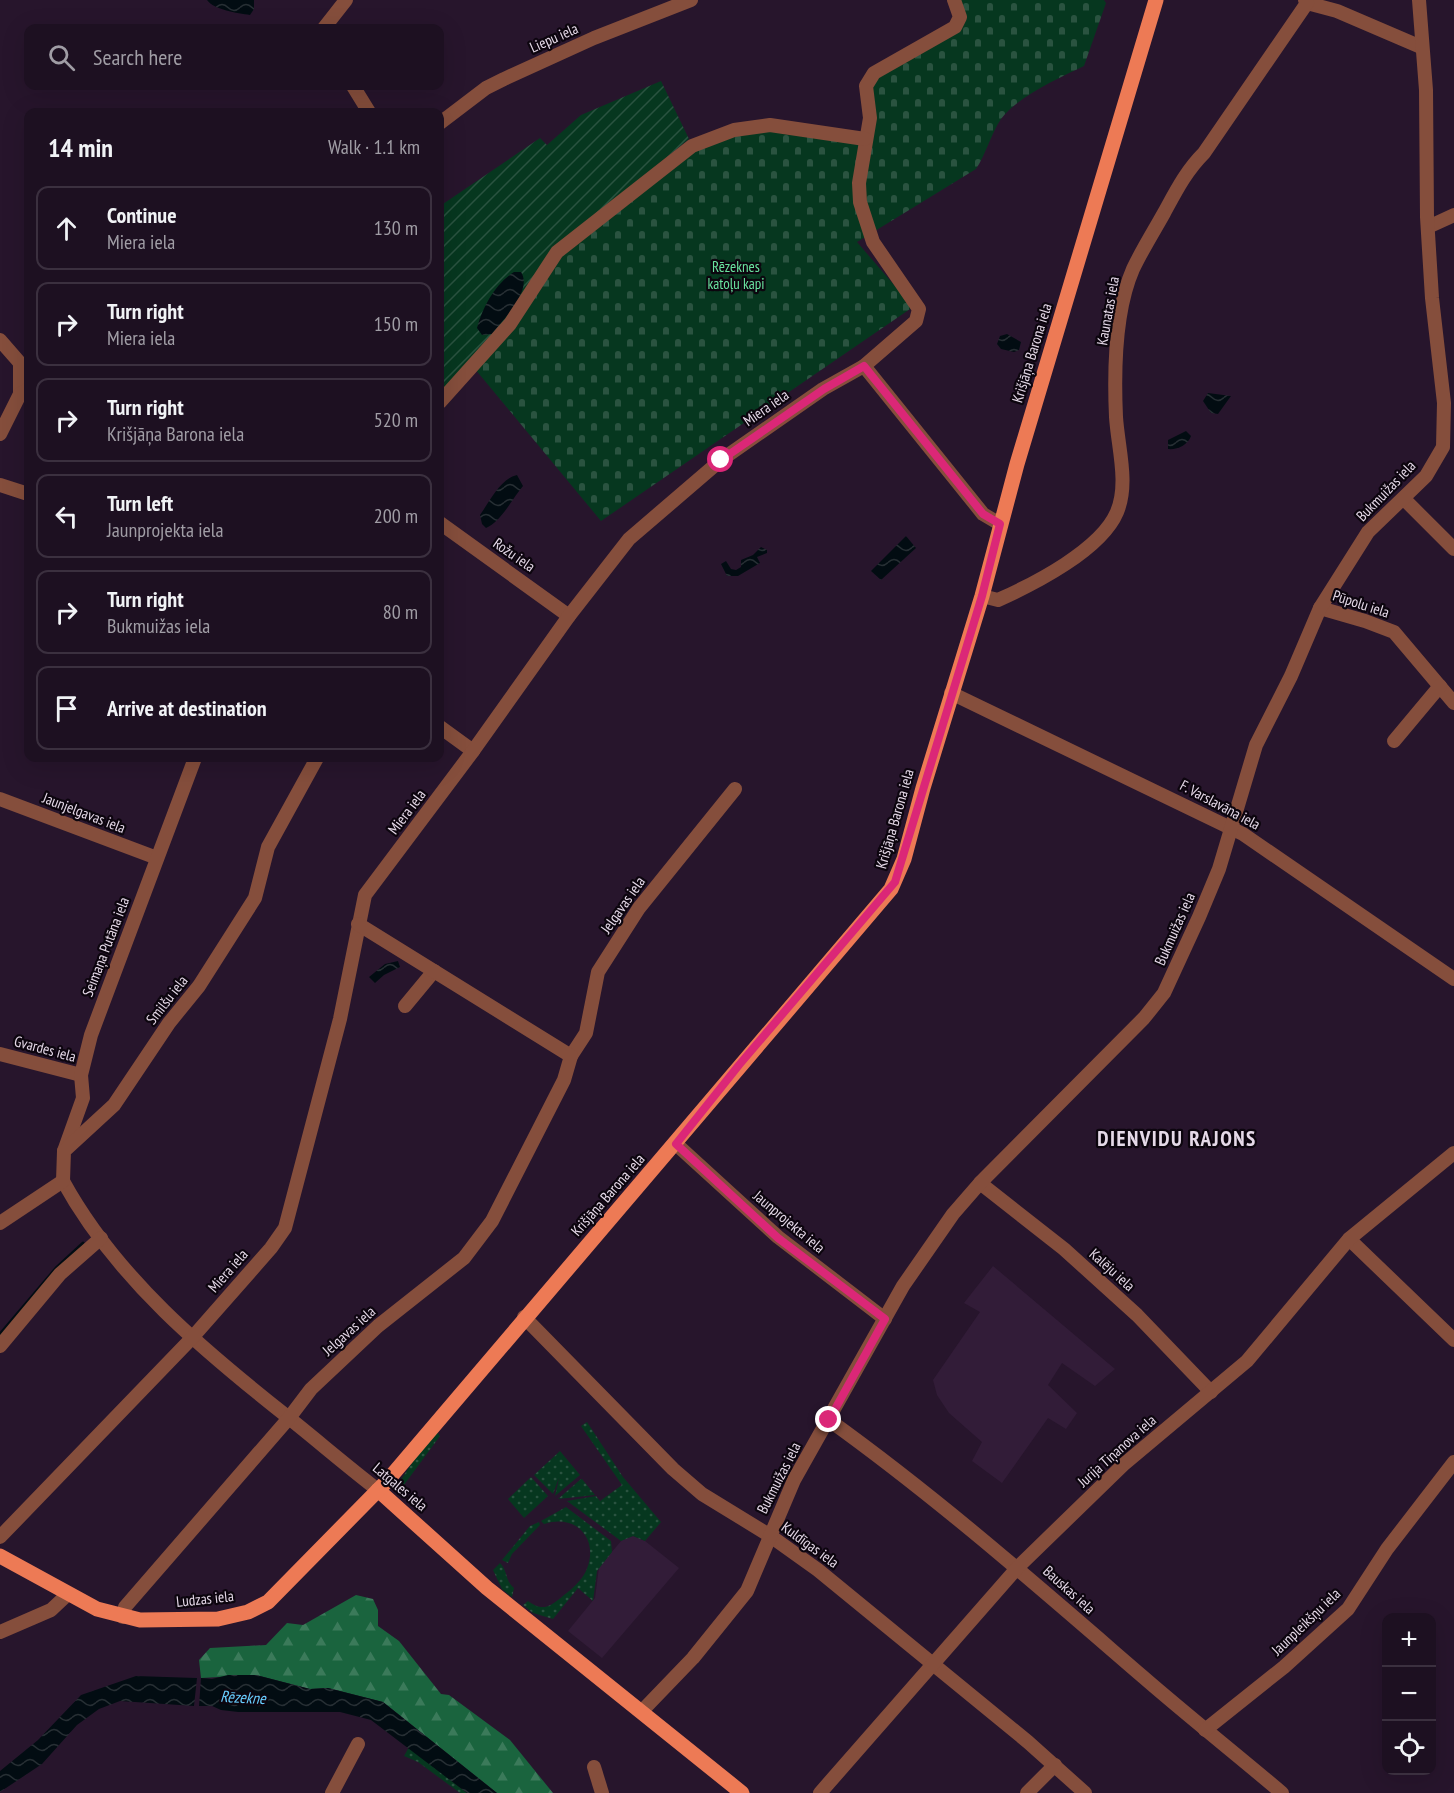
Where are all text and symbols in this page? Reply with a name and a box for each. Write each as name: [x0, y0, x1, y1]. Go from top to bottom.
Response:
street label: Liepu iela: [527, 19, 581, 57]
search box: [24, 24, 444, 90]
icon: search: [45, 41, 78, 74]
text: Search here: [93, 43, 182, 71]
text: 14 min: [48, 131, 113, 164]
text: Walk · 1.1 km: [328, 134, 420, 160]
text: Continue: [107, 201, 177, 229]
icon: ahead: [50, 212, 83, 245]
text: 130 m: [374, 215, 418, 241]
text: Miera iela: [107, 229, 175, 255]
park label: Rēzeknes katoļu kapi: [707, 257, 765, 293]
street label: Kaunatas iela: [1092, 275, 1123, 347]
text: Turn right: [107, 297, 184, 325]
street label: Krišjāņa Barona iela: [1007, 301, 1056, 405]
icon: right: [50, 308, 83, 341]
text: 150 m: [374, 311, 418, 337]
text: Miera iela: [107, 325, 175, 351]
street label: Miera iela: [739, 385, 792, 430]
text: Turn right: [107, 393, 184, 421]
icon: right: [50, 404, 83, 437]
text: 520 m: [374, 407, 418, 433]
text: Krišjāņa Barona iela: [107, 421, 244, 447]
route start: [707, 446, 733, 472]
street label: Bukmuižas iela: [1352, 456, 1419, 525]
text: Turn left: [107, 489, 173, 517]
icon: left: [50, 500, 83, 533]
text: 200 m: [374, 503, 418, 529]
text: Jaunprojekta iela: [107, 517, 223, 543]
street label: Rožu iela: [490, 533, 539, 576]
text: Turn right: [107, 585, 184, 613]
street label: Pūpolu iela: [1330, 585, 1392, 622]
icon: right: [50, 596, 83, 629]
text: 80 m: [383, 599, 418, 625]
text: Bukmuižas iela: [107, 613, 210, 639]
icon: arrive: [50, 692, 83, 725]
text: Arrive at destination: [107, 694, 267, 722]
street label: Krišjāņa Barona iela: [871, 767, 918, 871]
street label: F. Varslavāna iela: [1177, 775, 1264, 834]
street label: Miera iela: [384, 786, 430, 838]
street label: Jaunjelgavas iela: [39, 788, 128, 837]
street label: Jelgavas iela: [596, 873, 649, 938]
street label: Bukmuižas iela: [1150, 890, 1199, 968]
street label: Seimaņa Putāna iela: [78, 894, 133, 999]
street label: Smilšu iela: [142, 972, 192, 1028]
street label: Gvardes iela: [12, 1031, 78, 1066]
district label: DIENVIDU RAJONS: [1097, 1125, 1257, 1152]
street label: Krišjāņa Barona iela: [567, 1150, 649, 1240]
street label: Jaunprojekta iela: [749, 1186, 829, 1257]
street label: Kalēju iela: [1086, 1244, 1139, 1295]
street label: Miera iela: [204, 1245, 252, 1296]
street label: Jelgavas iela: [317, 1302, 379, 1360]
route end: [815, 1406, 841, 1432]
street label: Jurija Tiņanova iela: [1073, 1410, 1160, 1491]
street label: Bukmuižas iela: [752, 1439, 805, 1517]
street label: Latgales iela: [369, 1458, 431, 1515]
street label: Kuldīgas iela: [778, 1517, 843, 1572]
street label: Bauskas iela: [1039, 1561, 1099, 1618]
street label: Jaunpleikšņu iela: [1267, 1584, 1344, 1660]
street label: Ludzas iela: [175, 1586, 235, 1611]
map controls: [1382, 1613, 1436, 1775]
button: +: [1382, 1613, 1436, 1667]
button: −: [1382, 1667, 1436, 1721]
water label: Rēzekne: [220, 1686, 268, 1708]
button: locate: [1382, 1721, 1436, 1775]

